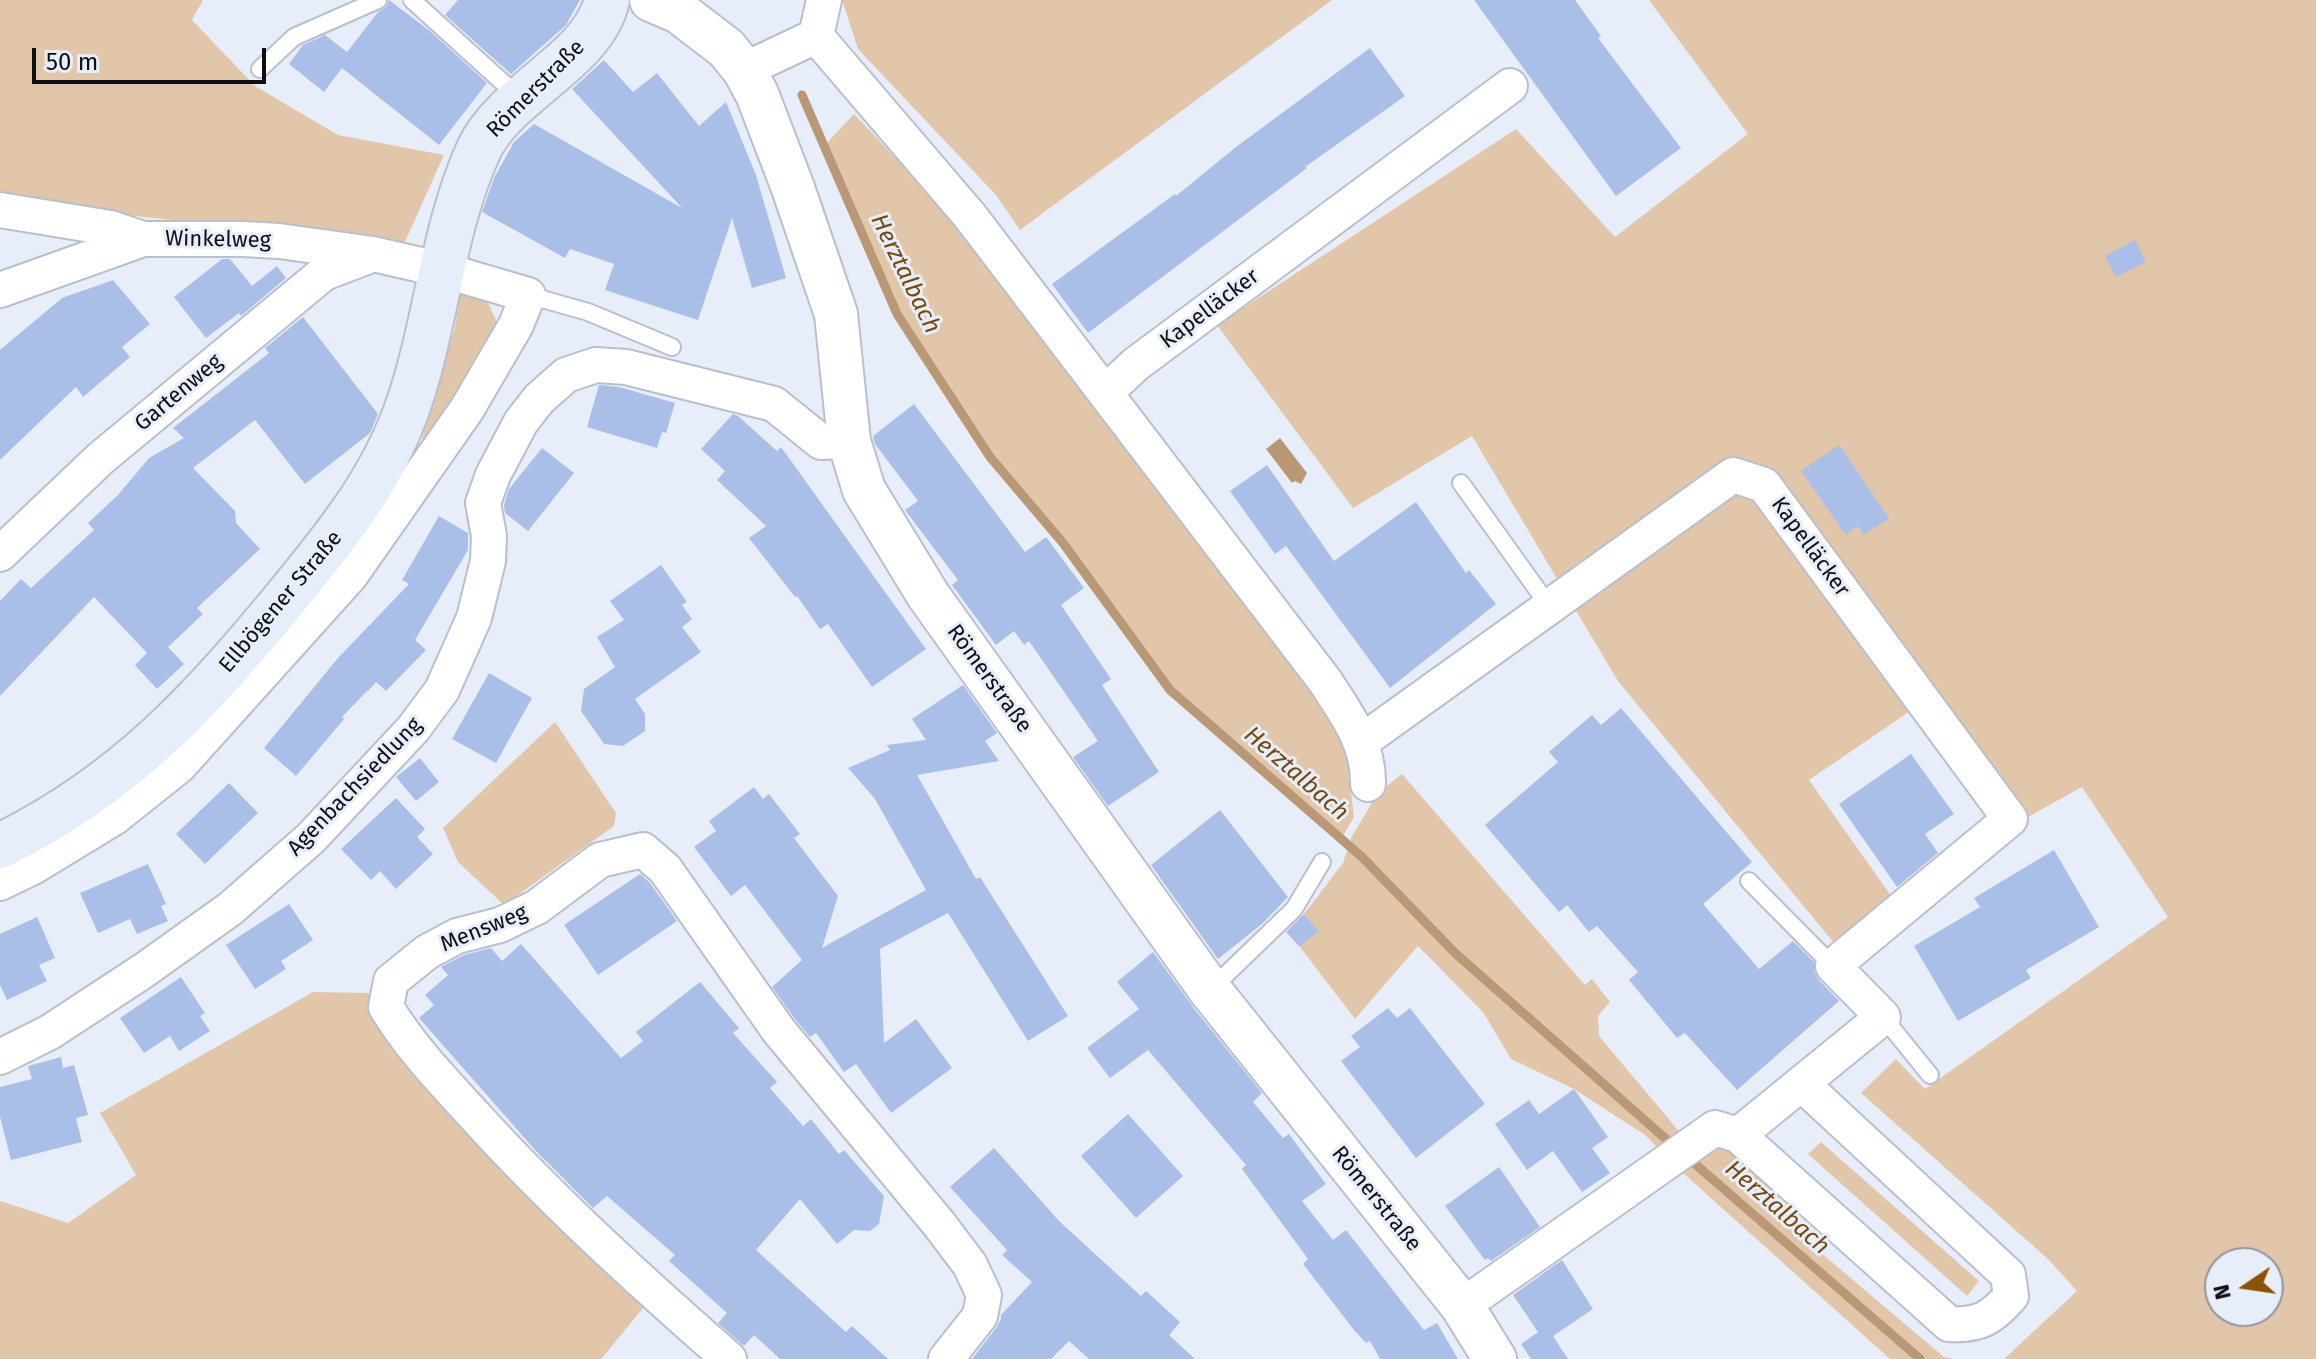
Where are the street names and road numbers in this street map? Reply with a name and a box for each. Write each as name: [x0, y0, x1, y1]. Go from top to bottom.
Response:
street label: Römerstraße: [481, 34, 591, 144]
street label: Winkelweg: [165, 226, 271, 254]
street label: Kapelläcker: [1155, 263, 1265, 355]
street label: Gartenweg: [130, 349, 228, 437]
street label: Kapelläcker: [1765, 492, 1855, 602]
street label: Ellbögener Straße: [214, 526, 348, 678]
street label: Römerstraße: [941, 620, 1037, 738]
street label: Agenbachsiedlung: [282, 712, 428, 862]
street label: Mensweg: [437, 900, 531, 958]
street label: Römerstraße: [1326, 1141, 1426, 1257]

